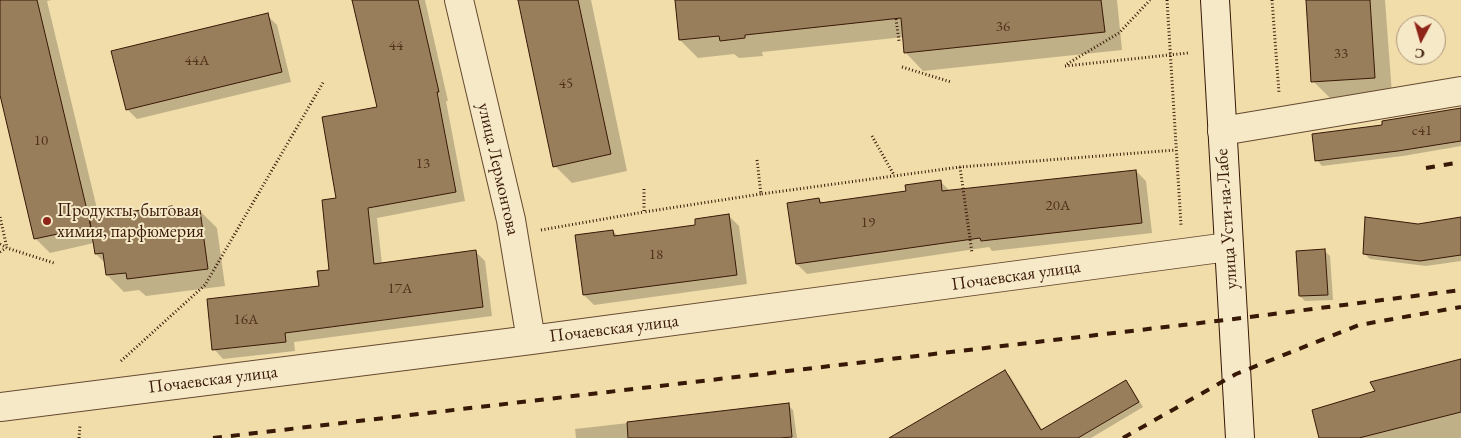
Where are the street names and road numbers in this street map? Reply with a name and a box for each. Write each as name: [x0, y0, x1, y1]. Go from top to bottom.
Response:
street label: улица Лермонтова: [472, 101, 524, 237]
street label: улица Усти-на-Лабе: [1211, 148, 1243, 290]
street label: Почаевская улица: [950, 256, 1082, 296]
street label: Почаевская улица: [548, 310, 680, 348]
street label: Почаевская улица: [147, 361, 279, 399]

